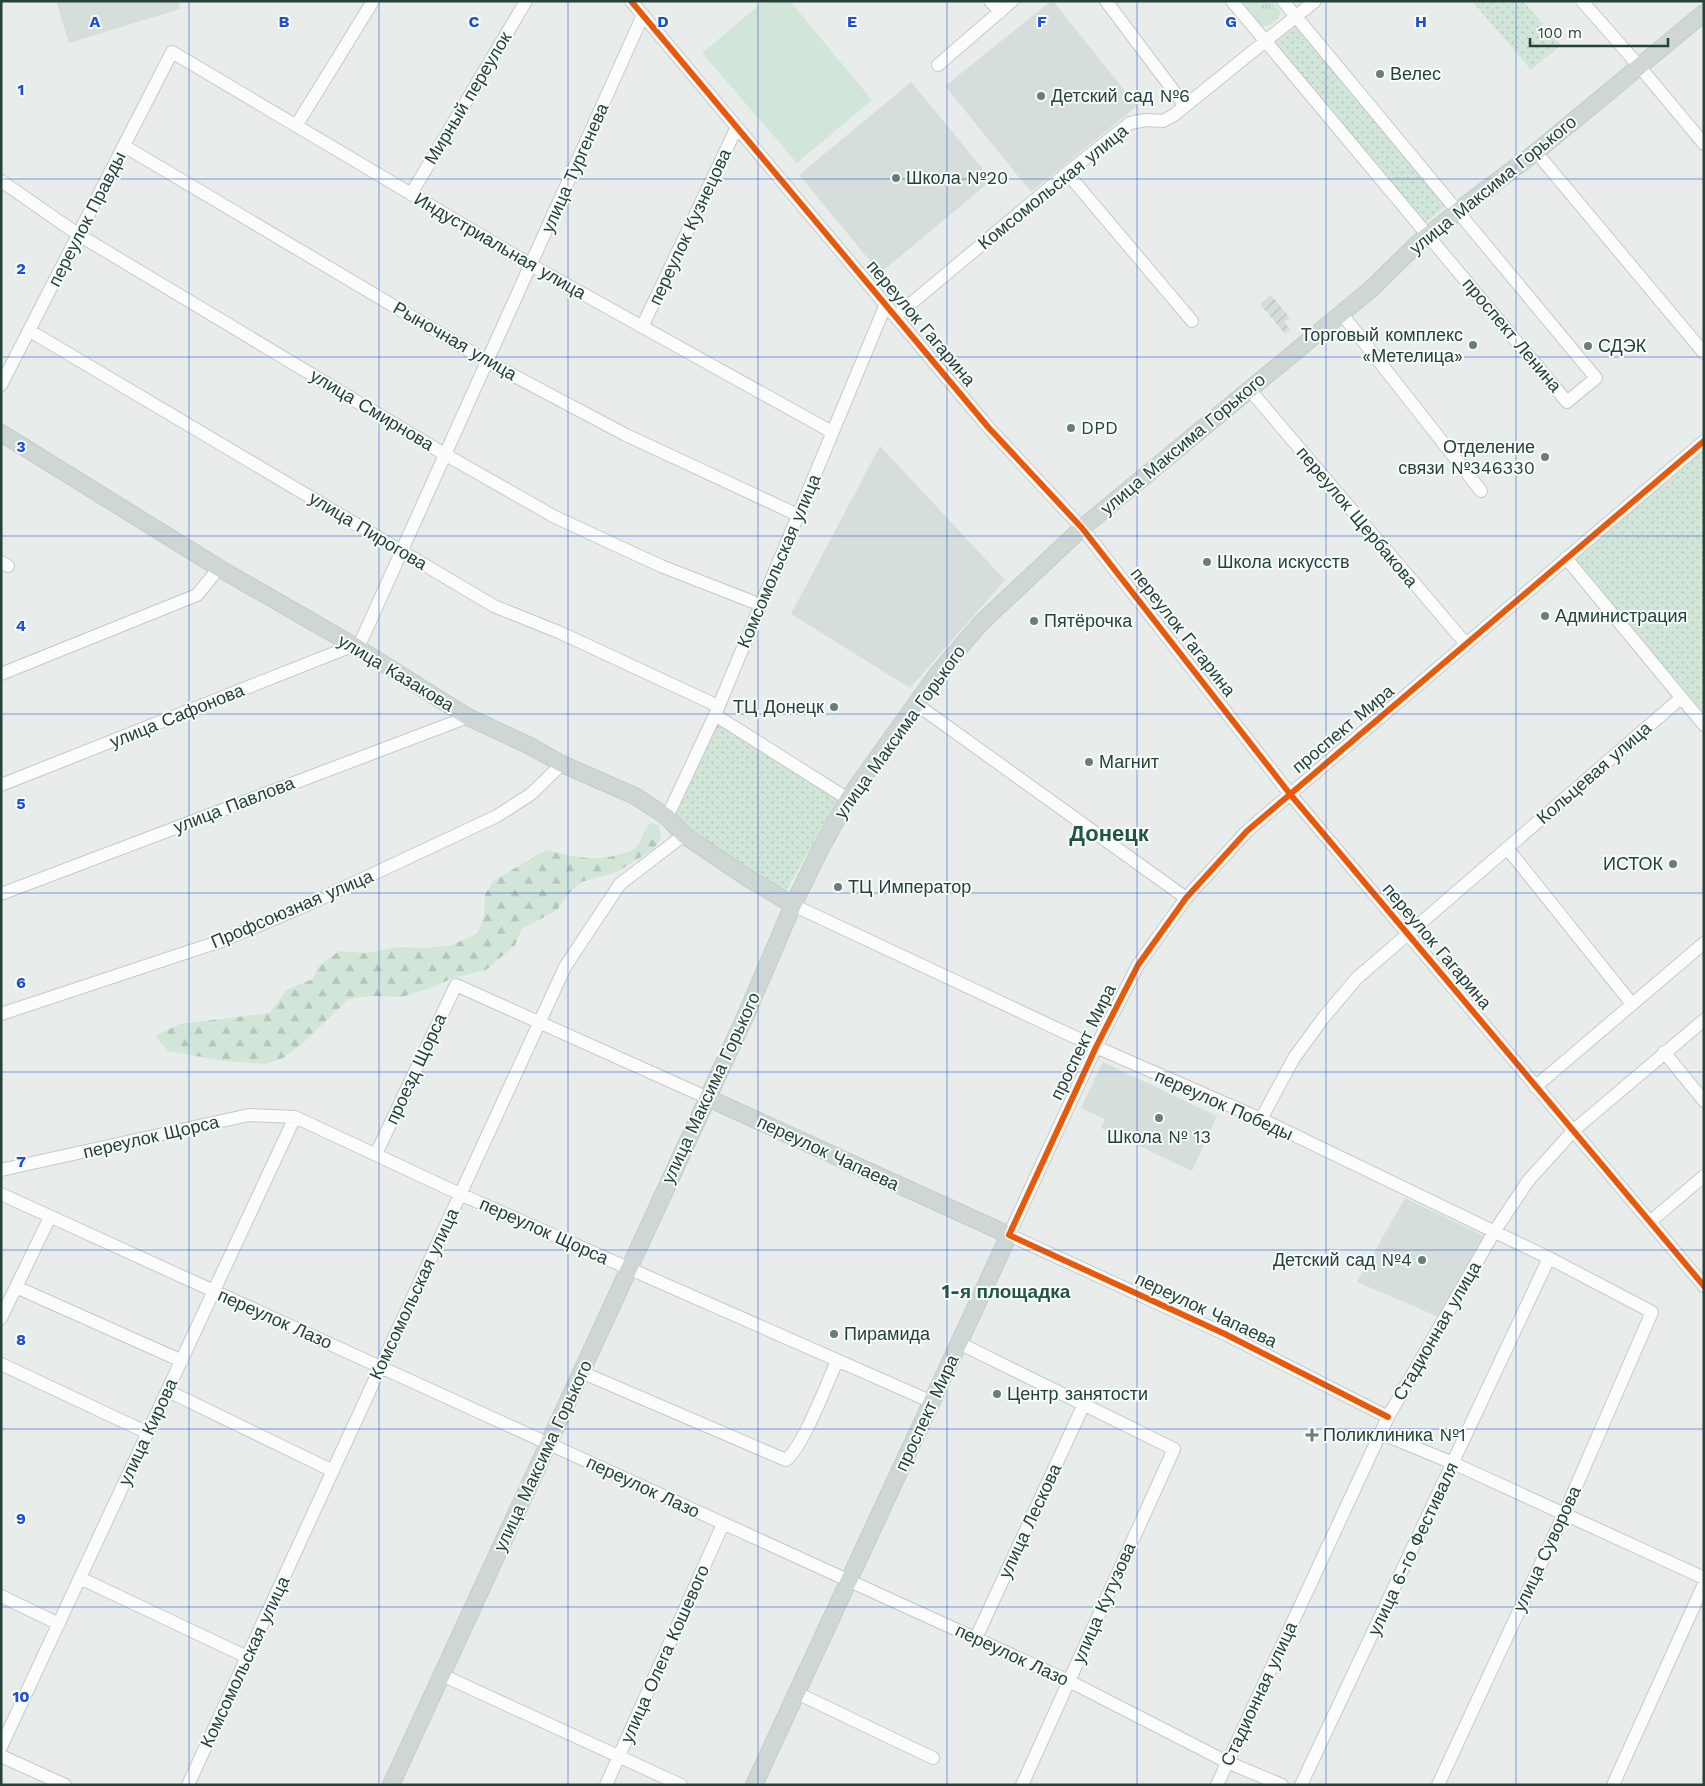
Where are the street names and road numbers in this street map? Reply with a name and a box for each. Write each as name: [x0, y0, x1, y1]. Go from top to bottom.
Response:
street label: Мирный переулок: [420, 28, 515, 168]
street label: улица Тургенева: [536, 99, 613, 236]
street label: улица Максима Горького: [1405, 111, 1580, 258]
street label: Комсомольская улица: [974, 119, 1133, 253]
street label: переулок Кузнецова: [644, 144, 735, 308]
street label: переулок Правды: [43, 148, 130, 290]
street label: Индустриальная улица: [411, 188, 591, 304]
street label: переулок Гагарина: [863, 255, 981, 391]
street label: проспект Ленина: [1458, 273, 1567, 397]
street label: Рыночная улица: [390, 297, 522, 385]
street label: улица Смирнова: [307, 364, 439, 455]
street label: улица Максима Горького: [1096, 368, 1269, 519]
street label: переулок Щербакова: [1292, 442, 1423, 592]
street label: Комсомольская улица: [732, 470, 825, 651]
street label: улица Пирогова: [305, 487, 432, 575]
street label: переулок Гагарина: [1127, 563, 1241, 701]
street label: улица Казакова: [334, 630, 459, 716]
street label: улица Максима Горького: [830, 641, 969, 822]
street label: улица Сафонова: [107, 679, 248, 752]
street label: проспект Мира: [1288, 679, 1398, 777]
street label: Кольцевая улица: [1532, 717, 1656, 828]
street label: улица Павлова: [170, 771, 298, 837]
street label: Профсоюзная улица: [208, 864, 377, 952]
street label: переулок Гагарина: [1379, 878, 1497, 1014]
street label: проспект Мира: [1045, 980, 1120, 1103]
street label: улица Максима Горького: [657, 989, 764, 1187]
street label: проезд Щорса: [381, 1009, 451, 1128]
street label: переулок Победы: [1152, 1065, 1297, 1144]
street label: переулок Щорса: [81, 1110, 222, 1162]
street label: переулок Чапаева: [754, 1110, 903, 1195]
street label: переулок Щорса: [477, 1193, 613, 1269]
street label: Комсомольская улица: [365, 1204, 463, 1383]
street label: Стадионная улица: [1388, 1257, 1485, 1404]
street label: переулок Чапаева: [1132, 1267, 1281, 1352]
street label: переулок Лазо: [215, 1284, 335, 1353]
street label: проспект Мира: [890, 1350, 963, 1474]
street label: улица Максима Горького: [489, 1357, 596, 1555]
street label: улица Кирова: [114, 1374, 182, 1489]
street label: переулок Лазо: [583, 1451, 703, 1522]
street label: улица Лескова: [994, 1459, 1066, 1581]
street label: улица 6-го Фестиваля: [1363, 1459, 1462, 1639]
street label: улица Суворова: [1508, 1482, 1585, 1615]
street label: улица Кутузова: [1068, 1538, 1140, 1666]
street label: улица Олега Кошевого: [616, 1561, 713, 1746]
street label: Комсомольская улица: [196, 1572, 294, 1751]
street label: Стадионная улица: [1216, 1617, 1302, 1769]
street label: переулок Лазо: [952, 1619, 1072, 1690]

